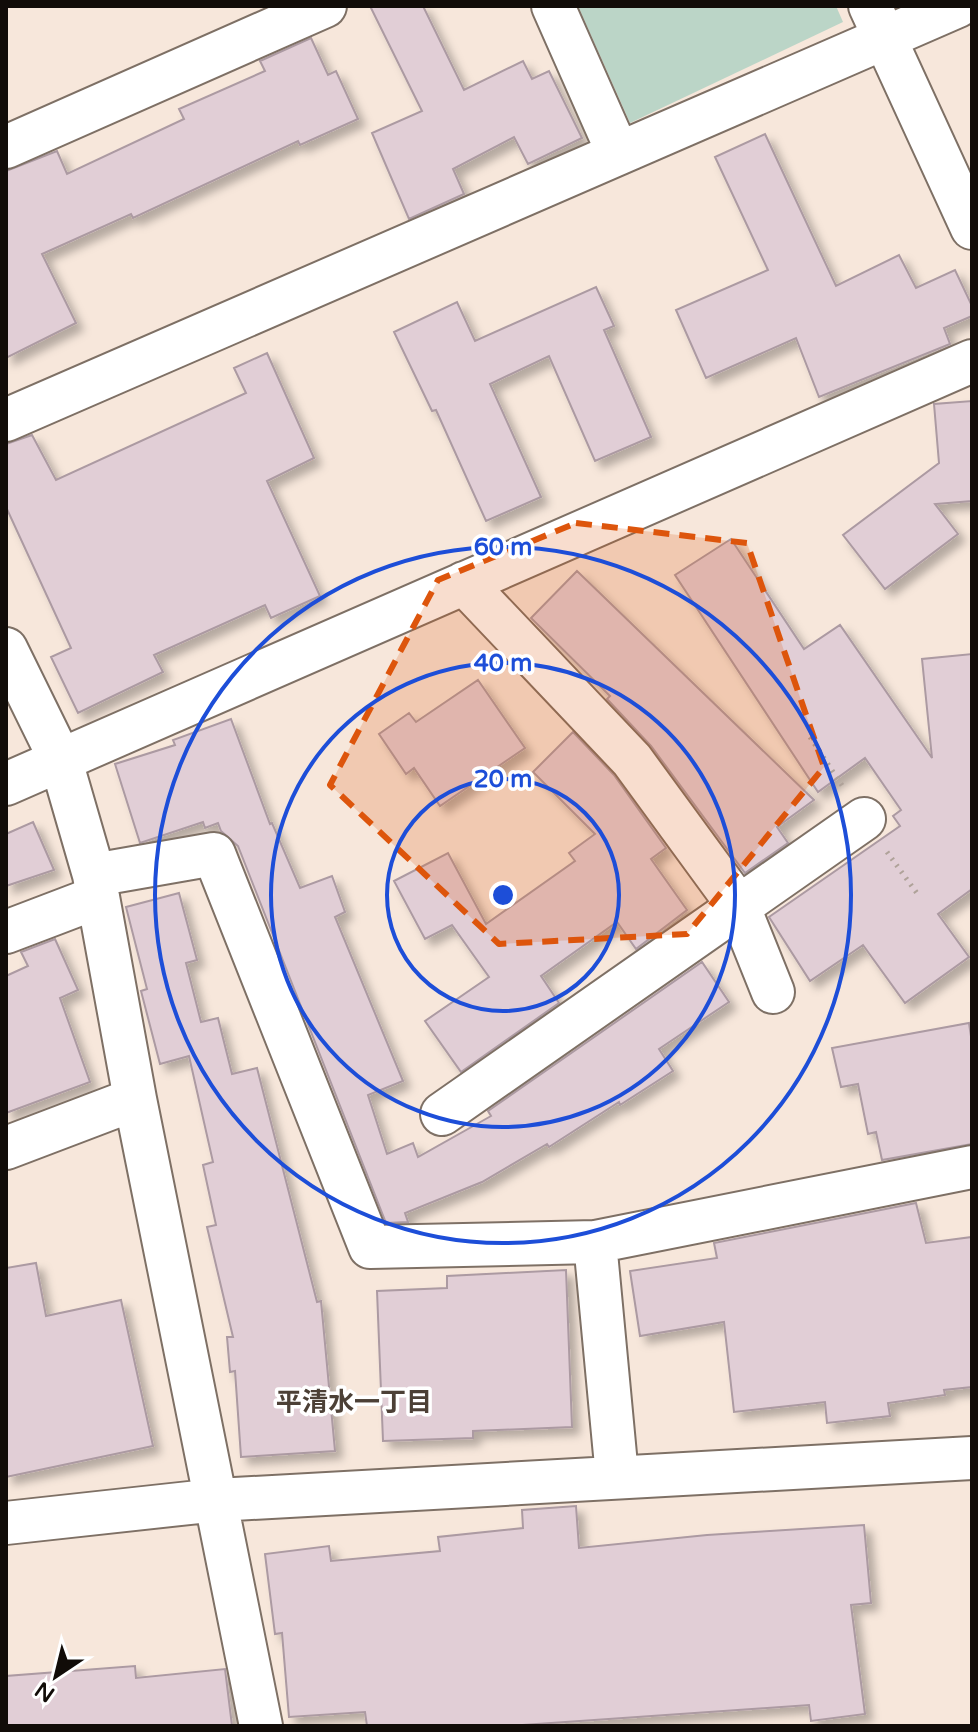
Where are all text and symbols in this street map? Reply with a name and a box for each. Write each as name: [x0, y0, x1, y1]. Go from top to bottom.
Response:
text: 60 m: [474, 533, 532, 562]
text: 40 m: [474, 649, 532, 678]
text: 20 m: [474, 765, 532, 794]
centre of rings: [489, 881, 517, 909]
district label: 平清水一丁目: [276, 1387, 432, 1418]
north arrow: [16, 1636, 96, 1716]
text: N: [30, 1676, 60, 1707]

